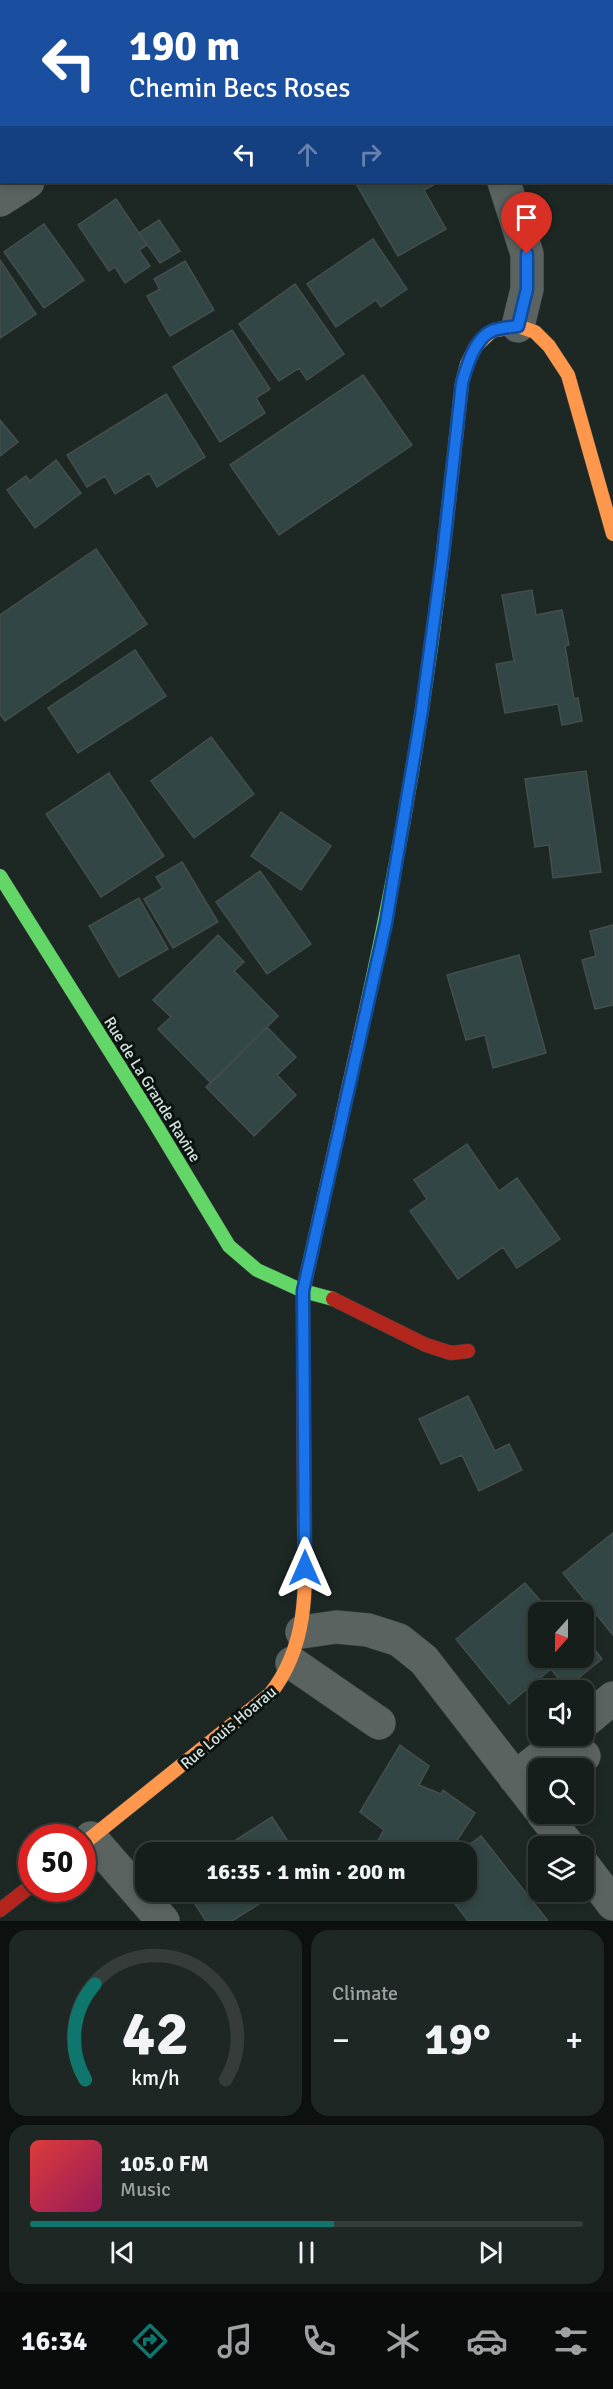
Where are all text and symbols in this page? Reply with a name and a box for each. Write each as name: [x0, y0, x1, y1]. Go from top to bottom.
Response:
text: 190 m: [129, 21, 240, 72]
icon: left: [30, 24, 108, 102]
text: Chemin Becs Roses: [129, 72, 350, 105]
icon: left: [228, 138, 261, 171]
icon: ahead: [291, 138, 324, 171]
icon: right: [354, 138, 387, 171]
pin: [501, 192, 552, 254]
icon: arrive: [510, 201, 543, 234]
street label: Rue de La Grande Ravine: [99, 1013, 205, 1166]
position arrow: [273, 1536, 337, 1600]
north arrow: [528, 1602, 594, 1668]
map controls: [528, 1602, 594, 1902]
button: sound: [528, 1680, 594, 1746]
street label: Rue Louis Hoarau: [177, 1682, 281, 1774]
button: search: [528, 1758, 594, 1824]
speed limit sign: 50: [18, 1824, 96, 1902]
button: layers: [528, 1836, 594, 1902]
text: 16:35 · 1 min · 200 m: [206, 1858, 406, 1885]
text: Climate: [332, 1981, 398, 2006]
text: 42: [122, 1995, 189, 2072]
text: 19°: [424, 2012, 491, 2067]
text: −: [332, 2020, 350, 2061]
text: +: [565, 2020, 583, 2061]
text: km/h: [131, 2065, 180, 2091]
text: 105.0 FM: [120, 2150, 209, 2177]
text: Music: [120, 2177, 171, 2202]
icon: previous: [106, 2236, 139, 2269]
icon: pause: [290, 2236, 323, 2269]
icon: next: [474, 2236, 507, 2269]
icon: directions: [129, 2320, 171, 2362]
icon: music: [214, 2320, 256, 2362]
icon: phone: [298, 2320, 340, 2362]
icon: climate: [382, 2320, 424, 2362]
icon: car: [466, 2320, 508, 2362]
icon: filters: [550, 2320, 592, 2362]
text: 16:34: [21, 2325, 87, 2358]

